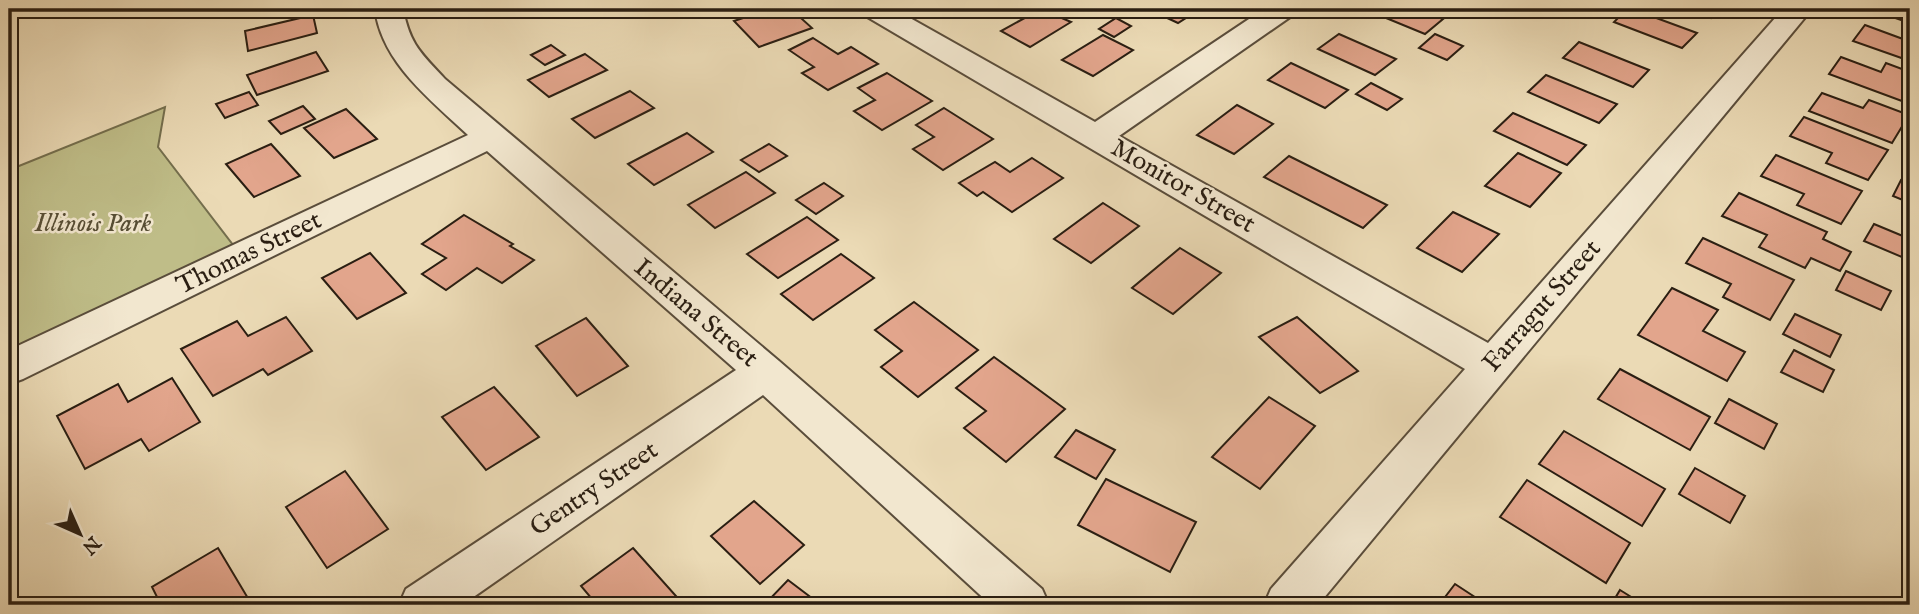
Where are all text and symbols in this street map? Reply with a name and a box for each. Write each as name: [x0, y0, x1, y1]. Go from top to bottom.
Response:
street label: Monitor Street: [1105, 131, 1261, 241]
street label: Thomas Street: [171, 204, 327, 302]
park label: Illinois Park: [34, 207, 152, 240]
street label: Farragut Street: [1476, 233, 1608, 379]
street label: Indiana Street: [627, 251, 765, 375]
street label: Gentry Street: [523, 434, 665, 544]
north arrow: [46, 498, 116, 568]
text: N: [76, 530, 106, 559]

